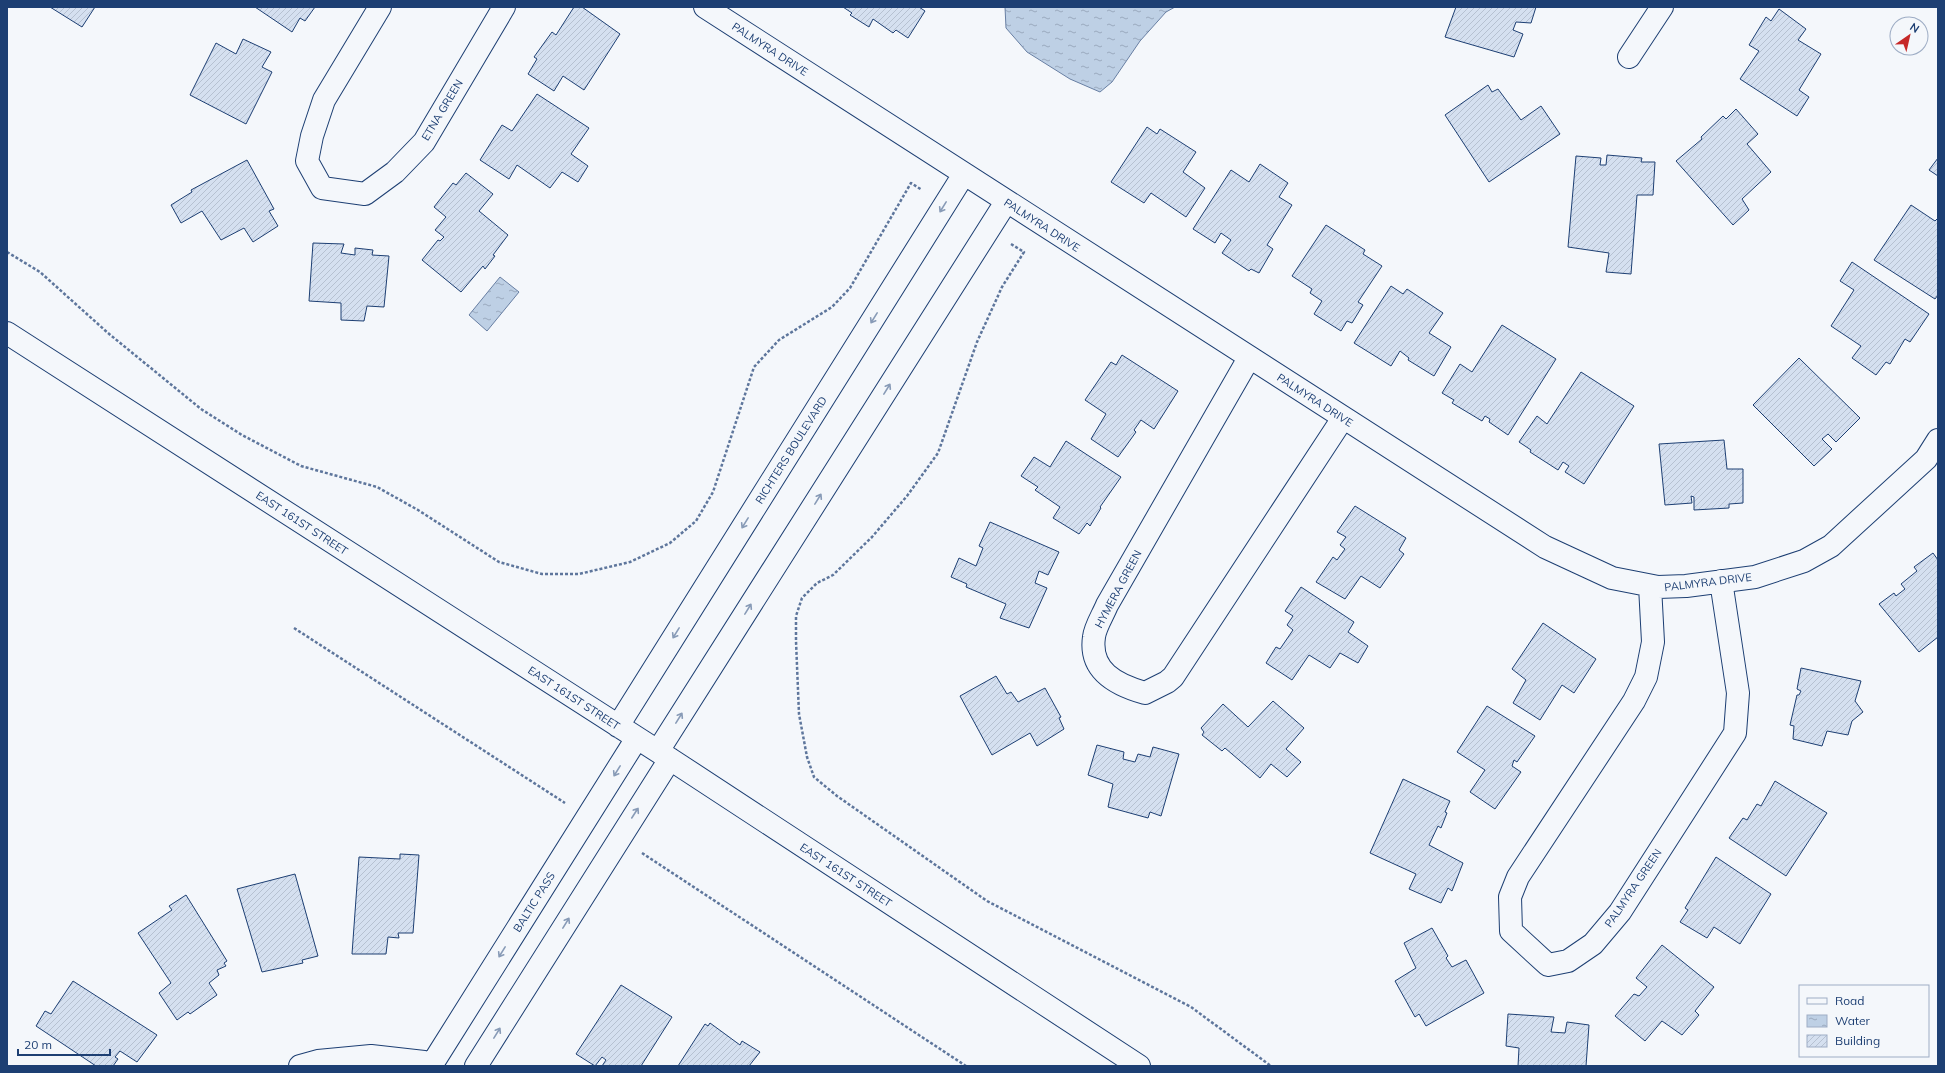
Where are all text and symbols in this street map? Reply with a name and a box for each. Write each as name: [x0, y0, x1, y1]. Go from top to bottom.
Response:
north arrow: [1889, 16, 1929, 56]
street label: PALMYRA DRIVE: [729, 19, 811, 79]
text: N: [1907, 20, 1922, 36]
street label: ETNA GREEN: [418, 77, 466, 143]
street label: PALMYRA DRIVE: [1001, 195, 1083, 255]
one-way arrow: [939, 202, 947, 213]
one-way arrow: [869, 312, 877, 324]
street label: PALMYRA DRIVE: [1274, 370, 1356, 430]
one-way arrow: [883, 384, 891, 395]
street label: RICHTERS BOULEVARD: [752, 394, 830, 506]
street label: EAST 161ST STREET: [253, 488, 351, 558]
one-way arrow: [814, 493, 822, 505]
one-way arrow: [741, 517, 749, 528]
street label: HYMERA GREEN: [1092, 548, 1144, 630]
street label: PALMYRA DRIVE: [1663, 570, 1753, 594]
one-way arrow: [744, 604, 752, 615]
one-way arrow: [672, 627, 680, 638]
street label: EAST 161ST STREET: [525, 663, 623, 733]
one-way arrow: [674, 713, 683, 724]
one-way arrow: [612, 765, 620, 777]
one-way arrow: [632, 807, 640, 819]
street label: EAST 161ST STREET: [797, 840, 895, 910]
street label: PALMYRA GREEN: [1601, 846, 1665, 930]
street label: BALTIC PASS: [510, 869, 558, 935]
one-way arrow: [562, 918, 570, 929]
one-way arrow: [498, 946, 506, 958]
legend: [1799, 985, 1929, 1057]
text: Road: [1835, 993, 1864, 1008]
text: Water: [1835, 1013, 1871, 1028]
one-way arrow: [493, 1027, 501, 1039]
scale bar: [18, 1031, 110, 1057]
text: Building: [1835, 1033, 1880, 1048]
text: 20 m: [24, 1037, 52, 1052]

